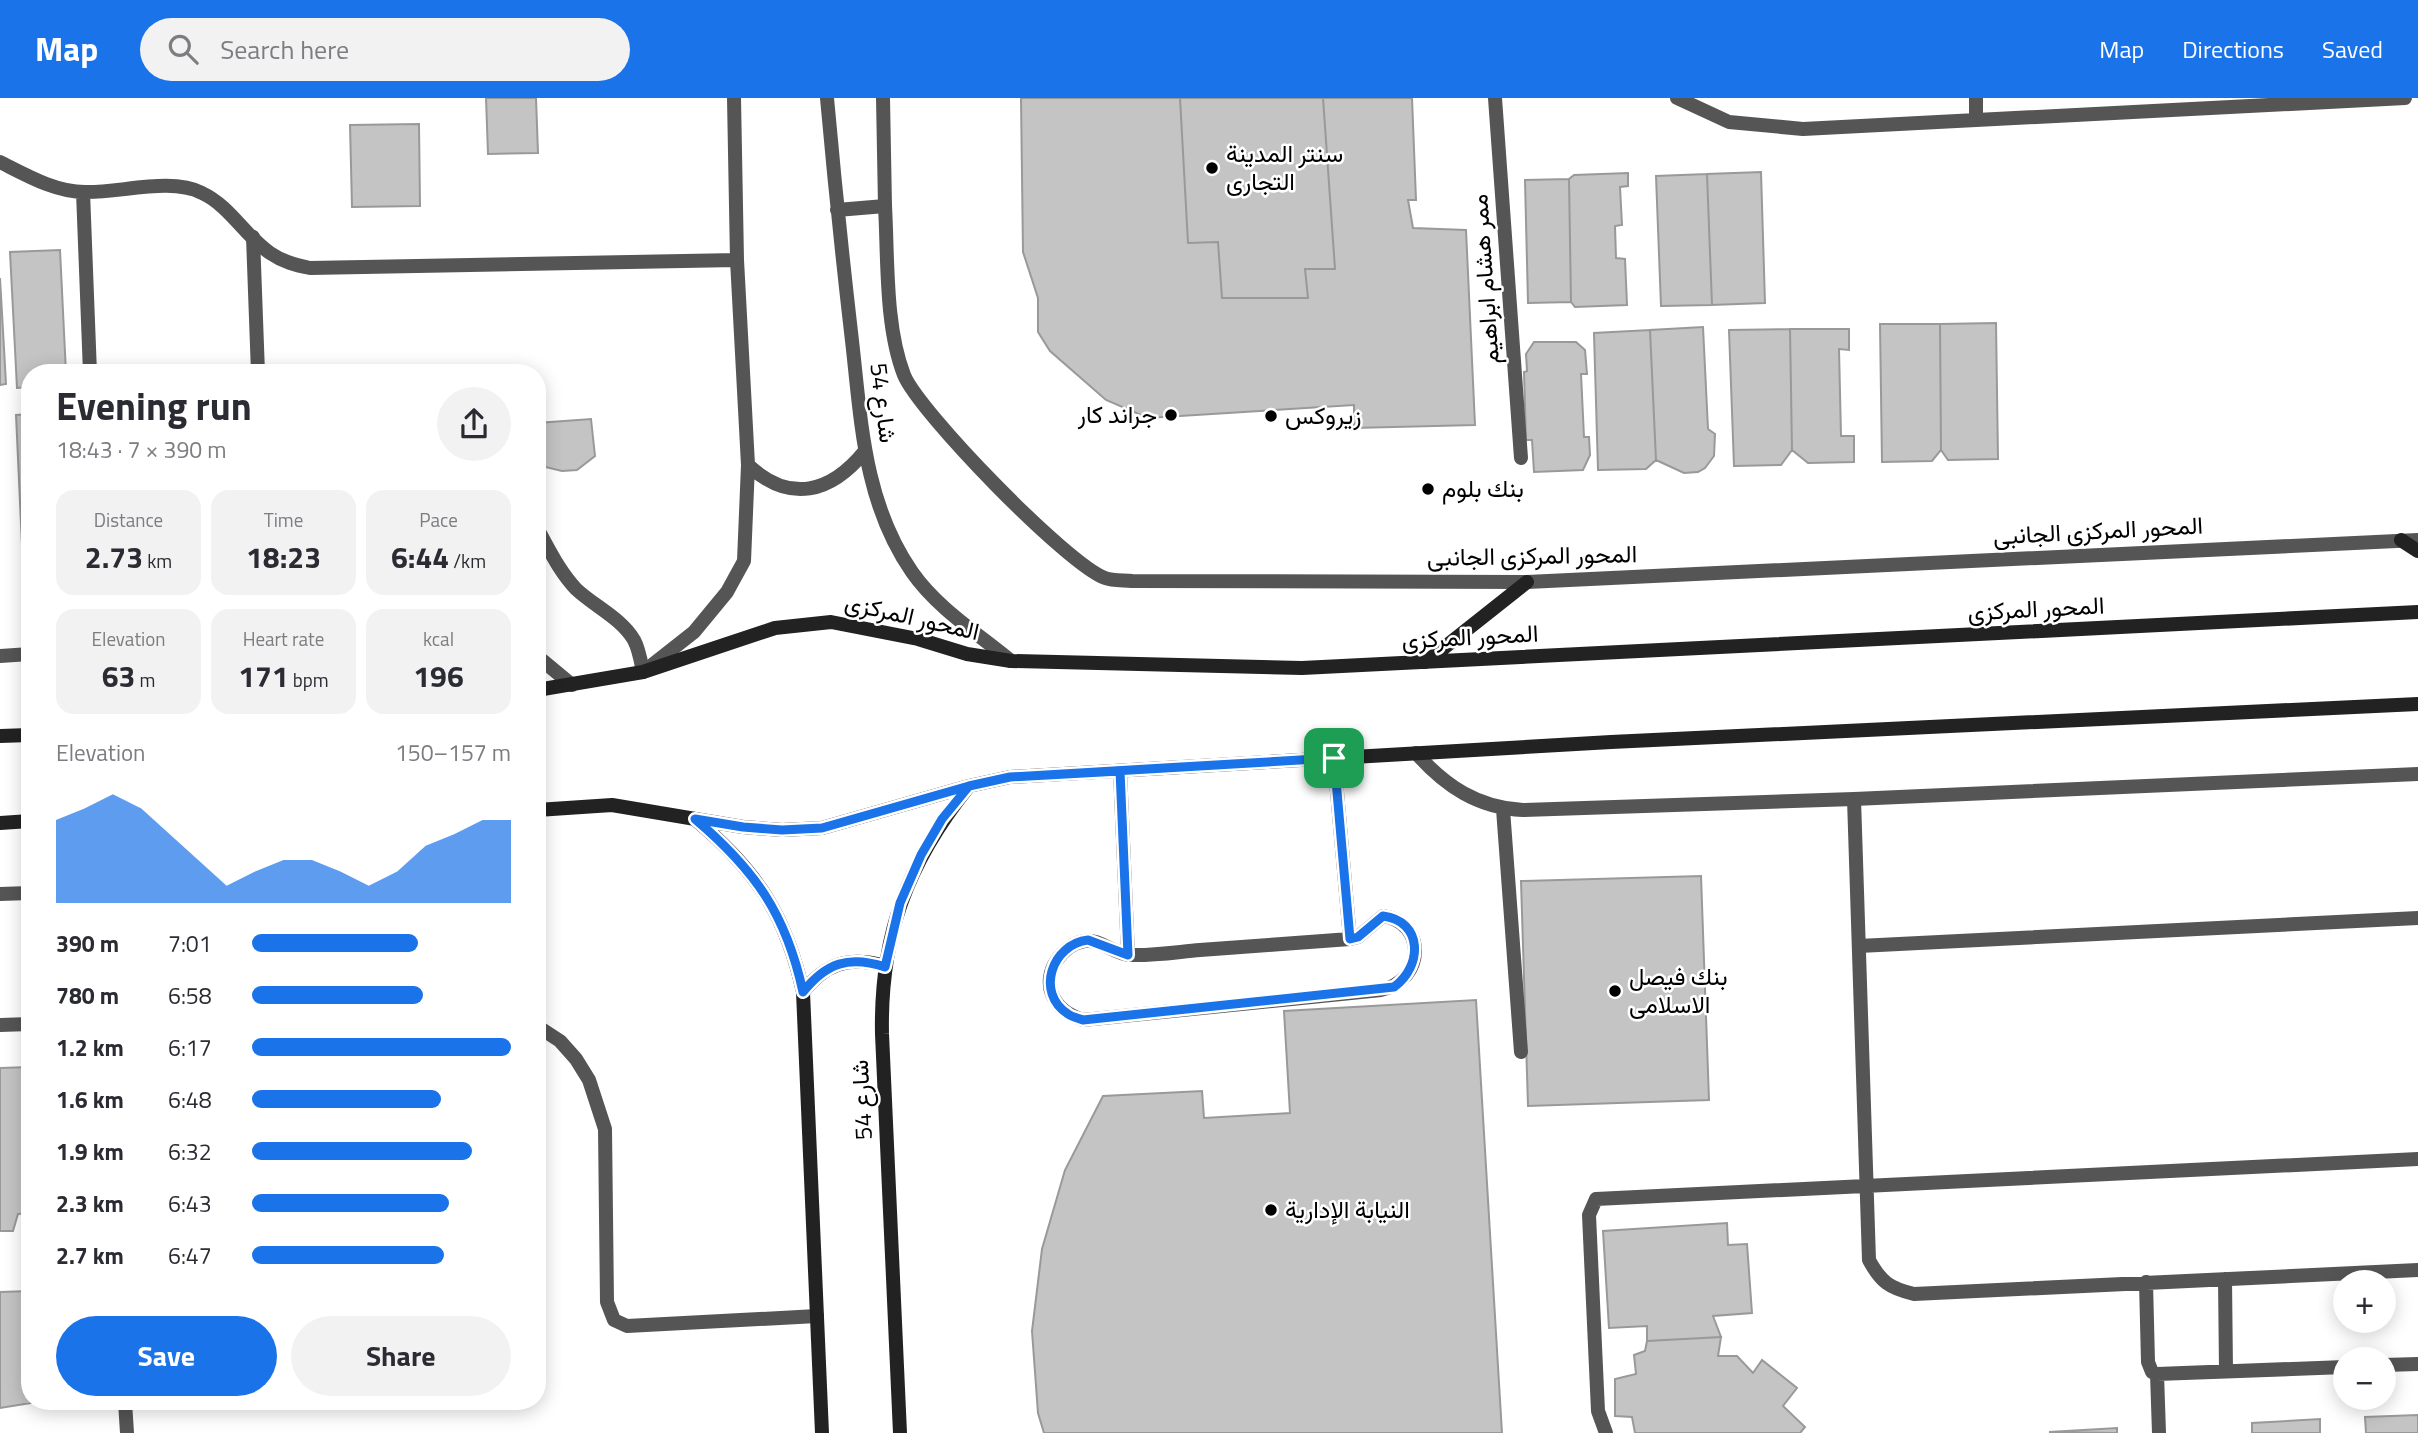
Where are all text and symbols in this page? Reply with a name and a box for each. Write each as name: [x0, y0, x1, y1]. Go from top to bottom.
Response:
search box: [140, 18, 630, 81]
text: Map: [35, 24, 98, 74]
icon: search: [164, 30, 202, 68]
text: Search here: [220, 30, 349, 69]
text: Map: [2099, 31, 2144, 67]
text: Directions: [2182, 31, 2284, 67]
text: Saved: [2322, 31, 2383, 67]
place label: سنتر المدينة التجارى: [1226, 135, 1343, 199]
marker: سنتر المدينة التجارى: [1204, 160, 1220, 176]
street label: ممر هشام ابراهيم: [1460, 193, 1508, 365]
street label: شارع 54: [861, 361, 907, 445]
text: Evening run: [56, 377, 252, 435]
button: share: [437, 387, 511, 461]
place label: جراند كار: [1077, 396, 1157, 432]
place label: زيروكس: [1285, 397, 1361, 433]
marker: جراند كار: [1163, 407, 1179, 423]
marker: زيروكس: [1263, 408, 1279, 424]
text: 18:43 · 7 × 390 m: [56, 432, 226, 467]
place label: بنك بلوم: [1442, 470, 1524, 506]
marker: بنك بلوم: [1420, 481, 1436, 497]
text: Distance: [94, 505, 163, 534]
text: Time: [264, 505, 303, 534]
text: Pace: [419, 505, 458, 534]
street label: المحور المركزى الجانبى: [1992, 507, 2204, 553]
text: 2.73: [85, 534, 143, 580]
text: 18:23: [246, 534, 321, 580]
text: 6:44: [391, 534, 449, 580]
street label: المحور المركزى الجانبى: [1427, 535, 1637, 575]
text: km: [143, 546, 172, 575]
text: /km: [449, 546, 486, 575]
street label: المحور المركزى: [841, 583, 983, 649]
street label: المحور المركزى: [1967, 586, 2105, 630]
street label: المحور المركزى: [1401, 614, 1539, 658]
text: Elevation: [92, 624, 165, 653]
text: Heart rate: [243, 624, 324, 653]
text: kcal: [423, 624, 454, 653]
text: 63: [102, 653, 135, 699]
text: 171: [238, 653, 289, 699]
text: 196: [413, 653, 464, 699]
text: m: [135, 665, 155, 694]
text: bpm: [289, 665, 329, 694]
pin: [1304, 728, 1364, 788]
text: Elevation: [56, 735, 145, 770]
text: 150–157 m: [395, 735, 511, 770]
icon: arrive: [1315, 739, 1353, 777]
text: 390 m: [56, 926, 119, 961]
text: 7:01: [168, 926, 212, 961]
place label: بنك فيصل الاسلامى: [1629, 958, 1728, 1022]
text: 780 m: [56, 978, 119, 1013]
text: 6:58: [168, 978, 212, 1013]
marker: بنك فيصل الاسلامى: [1607, 983, 1623, 999]
text: 1.2 km: [56, 1030, 124, 1065]
text: 6:17: [168, 1030, 212, 1065]
street label: شارع 54: [841, 1059, 881, 1141]
text: 1.6 km: [56, 1082, 124, 1117]
text: 6:48: [168, 1082, 212, 1117]
text: 1.9 km: [56, 1134, 124, 1169]
text: 6:32: [168, 1134, 212, 1169]
text: 2.3 km: [56, 1186, 124, 1221]
text: 6:43: [168, 1186, 212, 1221]
place label: النيابة الإدارية: [1285, 1191, 1410, 1227]
marker: النيابة الإدارية: [1263, 1202, 1279, 1218]
text: 2.7 km: [56, 1238, 124, 1273]
text: 6:47: [168, 1238, 212, 1273]
map controls: [2333, 1270, 2396, 1410]
button: +: [2333, 1270, 2396, 1333]
button: Save: [56, 1316, 277, 1396]
button: Share: [291, 1316, 511, 1396]
button: −: [2333, 1347, 2396, 1410]

